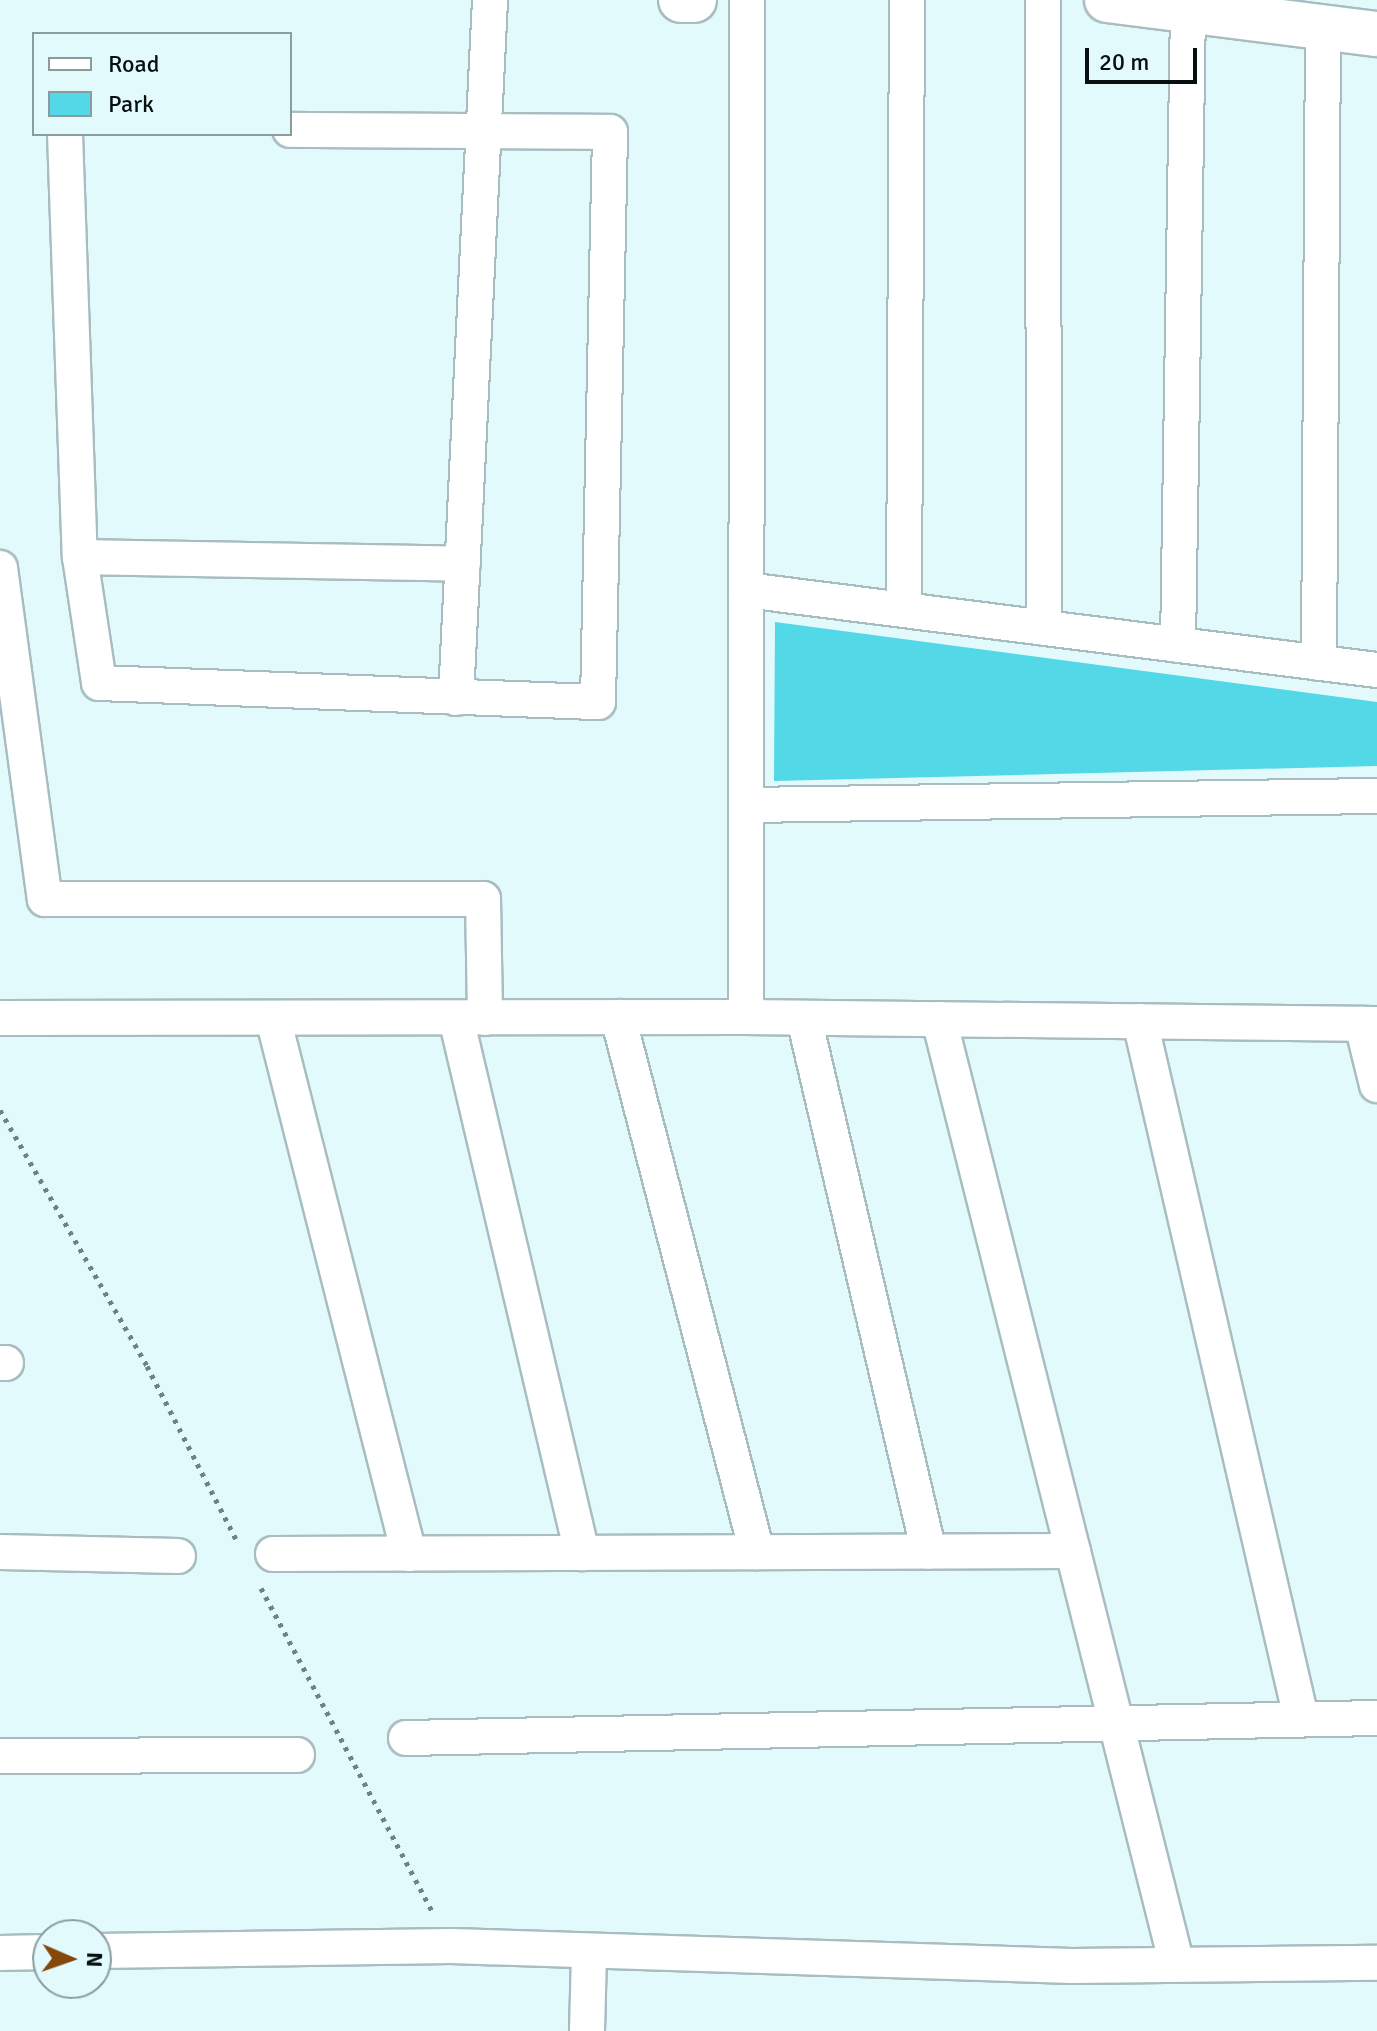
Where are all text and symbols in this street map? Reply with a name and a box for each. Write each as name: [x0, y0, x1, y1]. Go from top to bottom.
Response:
legend: [32, 32, 292, 136]
scale bar: [1089, 32, 1201, 82]
text: 20 m: [1099, 47, 1149, 77]
text: Road: [108, 49, 159, 79]
text: Park: [108, 89, 154, 119]
north arrow: [32, 1919, 112, 1999]
text: N: [81, 1952, 108, 1968]

